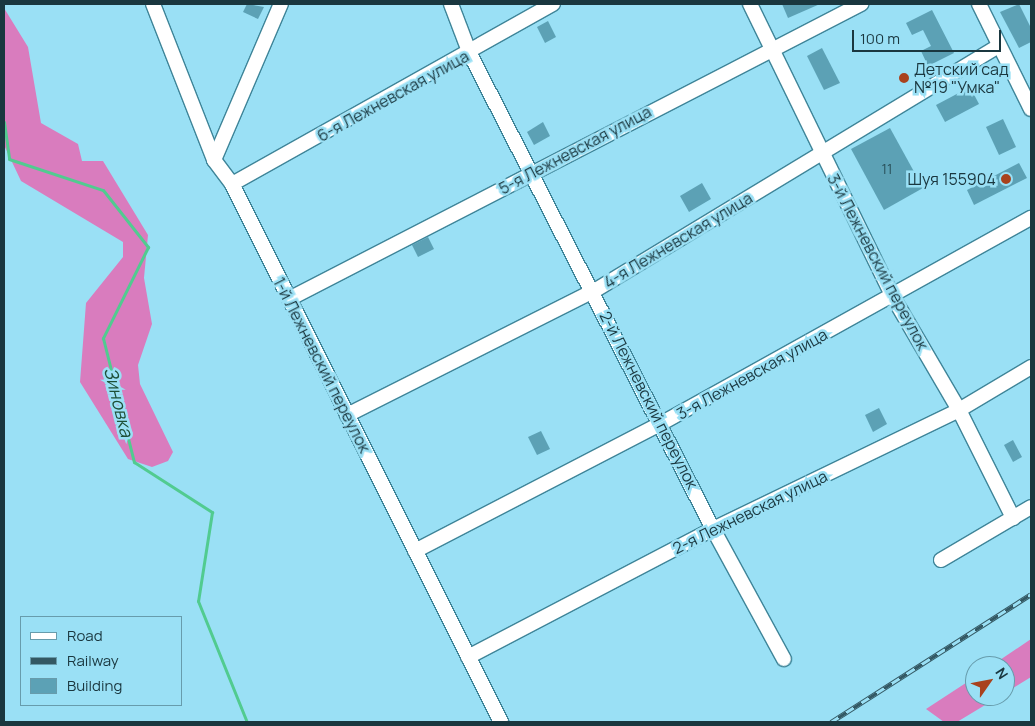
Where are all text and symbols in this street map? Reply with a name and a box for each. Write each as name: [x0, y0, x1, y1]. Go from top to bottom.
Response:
scale bar: [855, 20, 1004, 52]
text: 100 m: [860, 28, 900, 49]
street label: 6-я Лежневская улица: [314, 46, 472, 146]
place label: Детский сад №19 "Умка": [914, 59, 1008, 97]
marker: Детский сад №19 "Умка": [898, 72, 910, 84]
street label: 5-я Лежневская улица: [496, 102, 654, 198]
house number: 11: [882, 161, 892, 177]
place label: Шуя 155904: [907, 169, 996, 189]
street label: 3-й Лежневский переулок: [823, 171, 933, 353]
marker: Шуя 155904: [1000, 173, 1012, 185]
street label: 4-я Лежневская улица: [600, 188, 756, 292]
street label: 1-й Лежневский переулок: [269, 274, 375, 456]
street label: 2-й Лежневский переулок: [596, 308, 702, 492]
street label: 3-я Лежневская улица: [673, 325, 831, 423]
water label: Зиновка: [100, 365, 138, 439]
street label: 2-я Лежневская улица: [670, 466, 830, 558]
legend: [20, 616, 182, 706]
text: Road: [67, 625, 103, 646]
text: Railway: [67, 650, 119, 671]
north arrow: [965, 656, 1015, 706]
text: N: [991, 664, 1013, 682]
text: Building: [67, 675, 122, 696]

